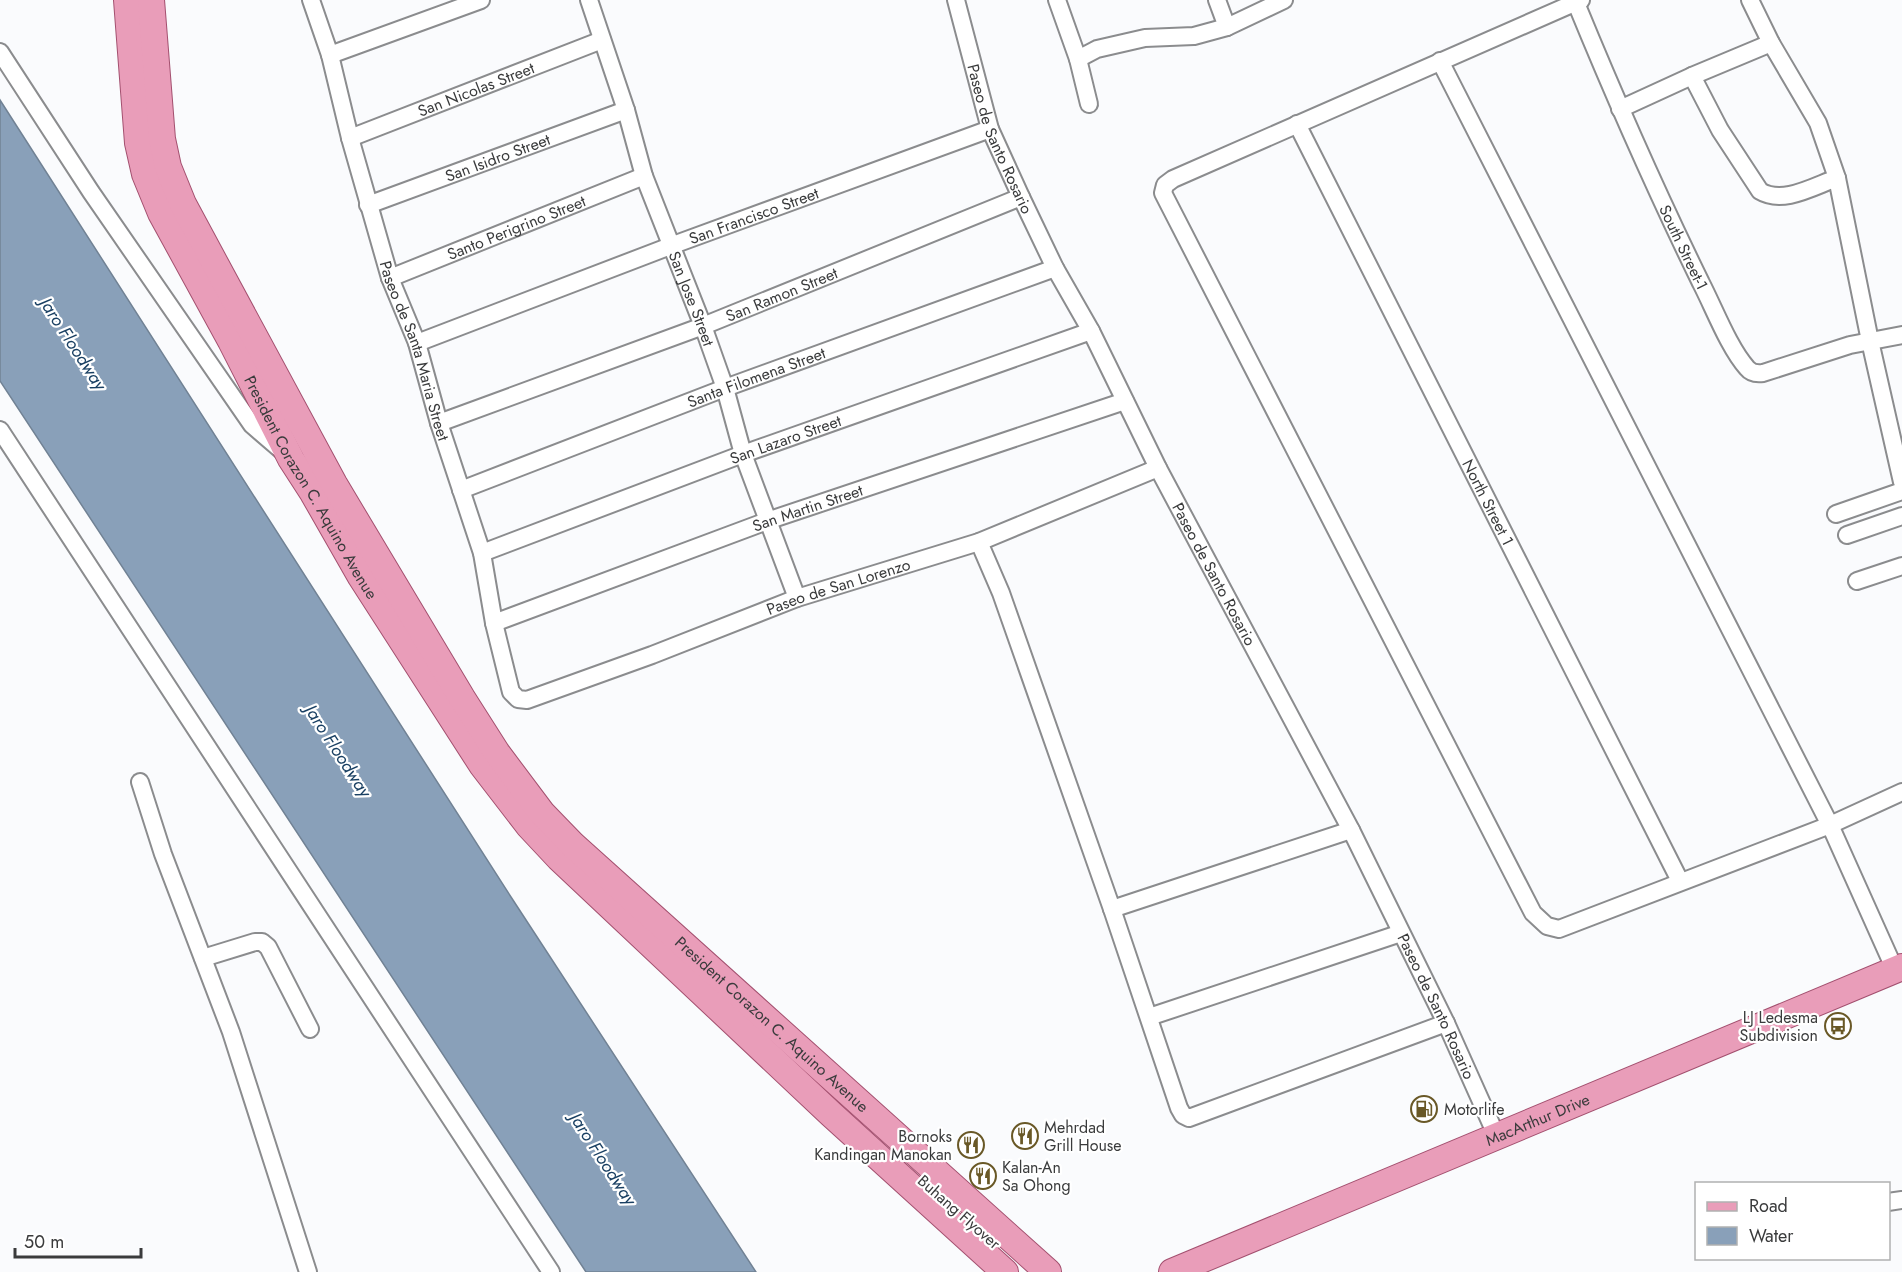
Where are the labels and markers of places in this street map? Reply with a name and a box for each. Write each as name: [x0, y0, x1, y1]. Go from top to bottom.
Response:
place label: LJ Ledesma Subdivision: [1739, 1006, 1818, 1047]
bus stop icon: LJ Ledesma Subdivision: [1823, 1011, 1853, 1041]
fuel station icon: Motorlife: [1409, 1094, 1439, 1124]
place label: Motorlife: [1444, 1098, 1504, 1121]
place label: Mehrdad Grill House: [1044, 1116, 1121, 1157]
restaurant icon: Mehrdad Grill House: [1010, 1121, 1040, 1151]
place label: Bornoks Kandingan Manokan: [814, 1125, 952, 1166]
restaurant icon: Bornoks Kandingan Manokan: [956, 1130, 986, 1160]
place label: Kalan-An Sa Ohong: [1002, 1156, 1071, 1197]
restaurant icon: Kalan-An Sa Ohong: [968, 1161, 998, 1191]

